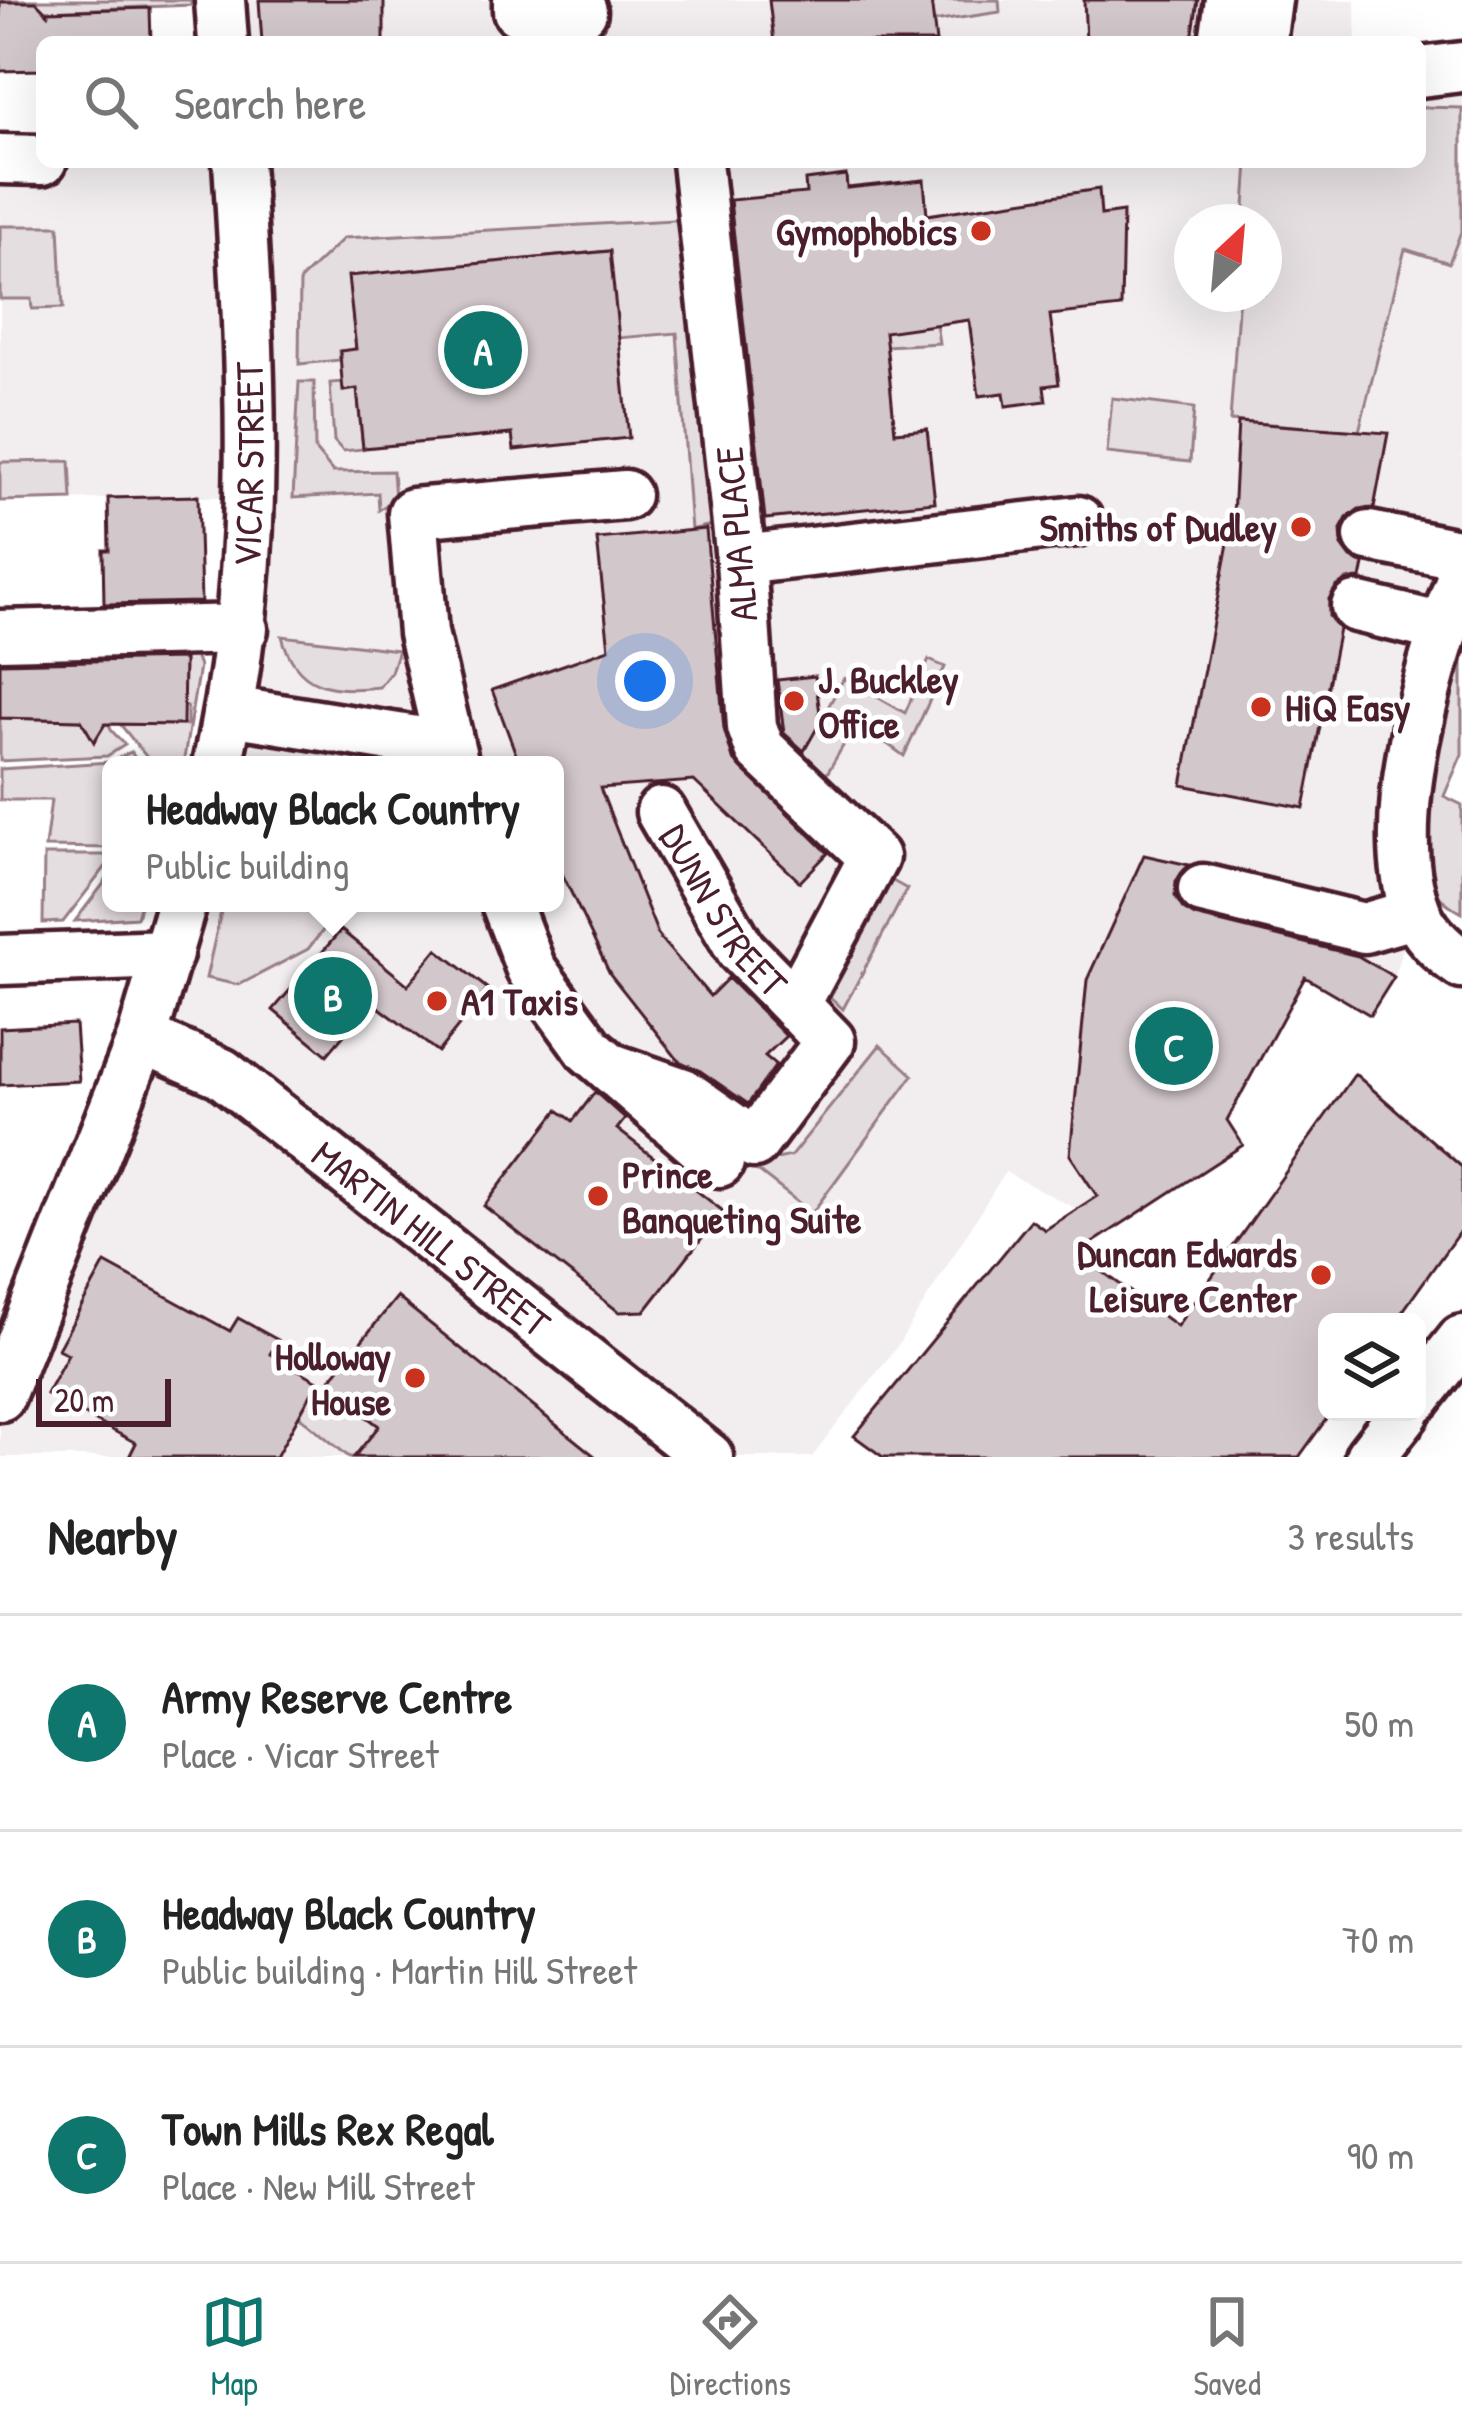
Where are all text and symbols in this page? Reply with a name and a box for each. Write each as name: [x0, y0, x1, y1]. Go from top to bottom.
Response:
search box: [36, 36, 1426, 168]
icon: search: [78, 69, 144, 135]
text: Search here: [174, 72, 366, 133]
place label: Gymophobics: [776, 204, 957, 258]
north arrow: [1174, 204, 1282, 312]
marker: Gymophobics: [968, 218, 994, 244]
pin: A: [444, 305, 522, 395]
street label: VICAR STREET: [219, 360, 276, 568]
street label: ALMA PLACE: [701, 444, 770, 624]
place label: Smiths of Dudley: [1040, 500, 1277, 554]
marker: Smiths of Dudley: [1288, 514, 1314, 540]
your location: [615, 651, 675, 711]
place label: J. Buckley Office: [818, 652, 959, 750]
place label: HiQ Easy: [1285, 680, 1411, 734]
marker: J. Buckley Office: [781, 688, 807, 714]
marker: HiQ Easy: [1248, 694, 1274, 720]
popup: [102, 756, 564, 912]
text: Headway Black Country: [146, 777, 520, 838]
street label: DUNN STREET: [648, 814, 800, 1009]
text: Public building: [146, 838, 349, 891]
pin: B: [294, 951, 372, 1041]
place label: A1 Taxis: [461, 974, 578, 1027]
marker: A1 Taxis: [424, 988, 450, 1014]
pin: C: [1135, 1001, 1213, 1091]
street label: MARTIN HILL STREET: [302, 1127, 562, 1349]
place label: Prince Banqueting Suite: [622, 1147, 862, 1246]
marker: Prince Banqueting Suite: [585, 1183, 611, 1209]
place label: Duncan Edwards Leisure Center: [1077, 1226, 1298, 1324]
marker: Duncan Edwards Leisure Center: [1308, 1262, 1334, 1288]
map controls: [1318, 1313, 1426, 1421]
button: layers: [1318, 1313, 1426, 1421]
place label: Holloway House: [275, 1329, 391, 1427]
marker: Holloway House: [402, 1365, 428, 1391]
scale bar: [36, 1373, 171, 1426]
text: 20 m: [54, 1378, 114, 1422]
text: Nearby: [48, 1501, 178, 1570]
text: 3 results: [1288, 1509, 1414, 1562]
text: Army Reserve Centre: [162, 1666, 512, 1727]
text: A: [77, 1696, 97, 1749]
text: 50 m: [1345, 1696, 1414, 1749]
text: Place · Vicar Street: [162, 1727, 439, 1780]
text: Headway Black Country: [162, 1882, 536, 1943]
text: B: [77, 1912, 97, 1965]
text: 70 m: [1342, 1912, 1414, 1965]
text: Public building · Martin Hill Street: [162, 1943, 637, 1996]
text: Town Mills Rex Regal: [162, 2098, 493, 2159]
text: C: [76, 2128, 98, 2181]
text: 90 m: [1347, 2128, 1414, 2181]
text: Place · New Mill Street: [162, 2159, 475, 2212]
tab: Map: [201, 2289, 267, 2405]
tab: Directions: [670, 2289, 791, 2405]
tab: Saved: [1193, 2289, 1261, 2405]

